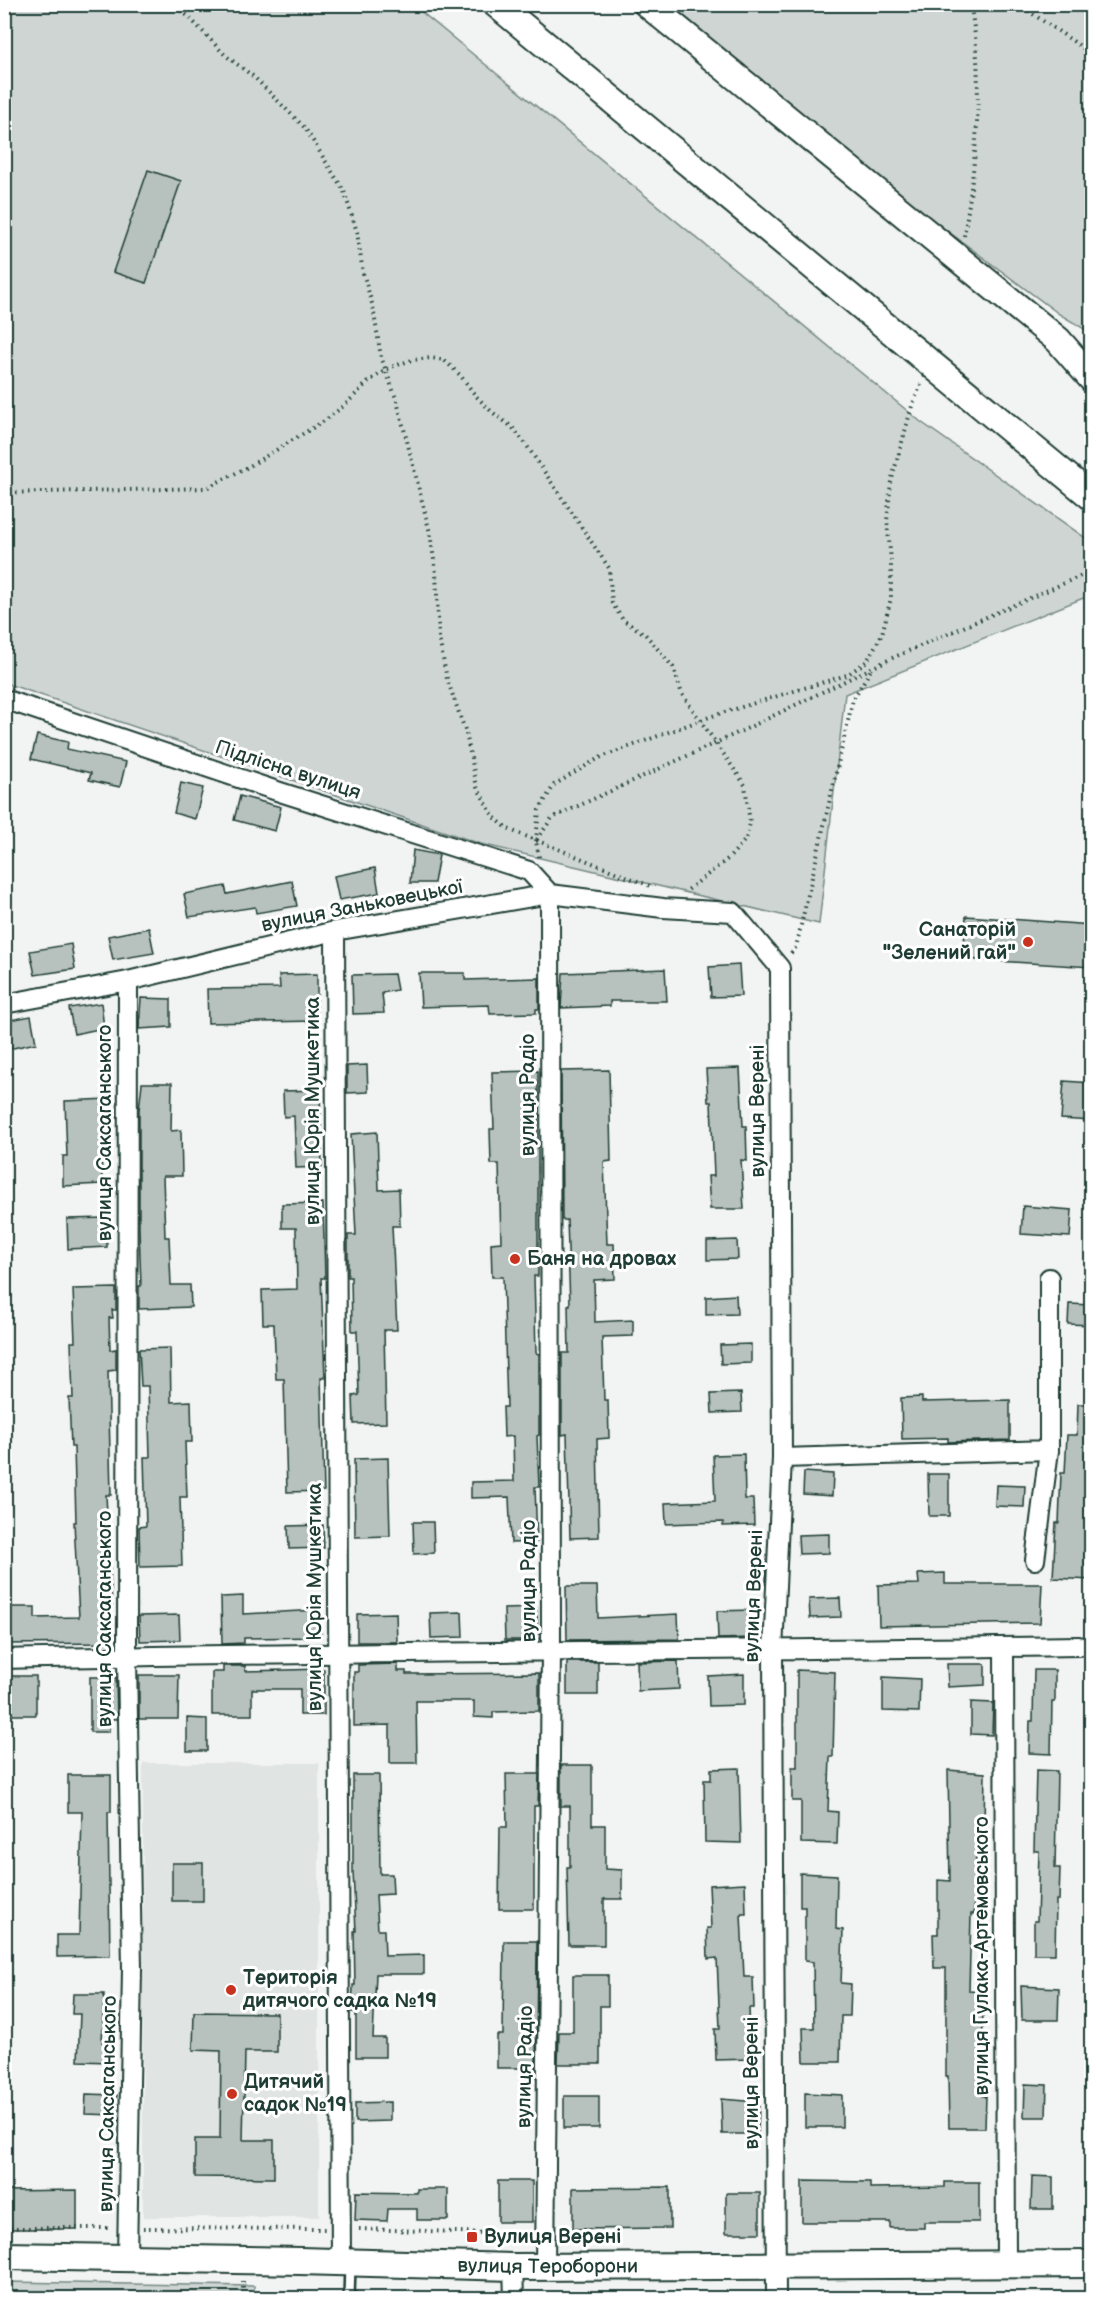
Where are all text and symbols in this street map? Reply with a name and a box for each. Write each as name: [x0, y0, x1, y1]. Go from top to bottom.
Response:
street label: Підлісна вулиця: [212, 735, 364, 805]
street label: вулиця Заньковецької: [259, 874, 466, 937]
place label: Санаторій "Зелений гай": [882, 918, 1016, 965]
marker: Санаторій "Зелений гай": [1021, 935, 1035, 949]
street label: вулиця Юрія Мушкетика: [301, 997, 325, 1225]
street label: вулиця Саксаганського: [93, 1025, 117, 1241]
street label: вулиця Радіо: [516, 1034, 540, 1156]
street label: вулиця Верені: [746, 1045, 770, 1177]
place label: Баня на дровах: [527, 1247, 676, 1271]
marker: Баня на дровах: [508, 1252, 522, 1266]
street label: вулиця Юрія Мушкетика: [303, 1483, 327, 1711]
street label: вулиця Саксаганського: [93, 1511, 117, 1727]
street label: вулиця Радіо: [517, 1520, 541, 1642]
street label: вулиця Верені: [740, 1529, 768, 1663]
street label: вулиця Гулака-Артемовського: [970, 1816, 994, 2096]
place label: Територія дитячого садка №19: [242, 1966, 437, 2013]
marker: Територія дитячого садка №19: [224, 1983, 238, 1997]
street label: вулиця Саксаганського: [94, 1996, 122, 2212]
street label: вулиця Радіо: [512, 2006, 538, 2128]
street label: вулиця Верені: [740, 2017, 764, 2149]
place label: Дитячий садок №19: [244, 2070, 347, 2117]
marker: Дитячий садок №19: [225, 2087, 239, 2101]
place label: Вулиця Верені: [484, 2225, 621, 2249]
marker: Вулиця Верені: [465, 2230, 479, 2244]
street label: вулиця Тероборони: [457, 2253, 638, 2279]

